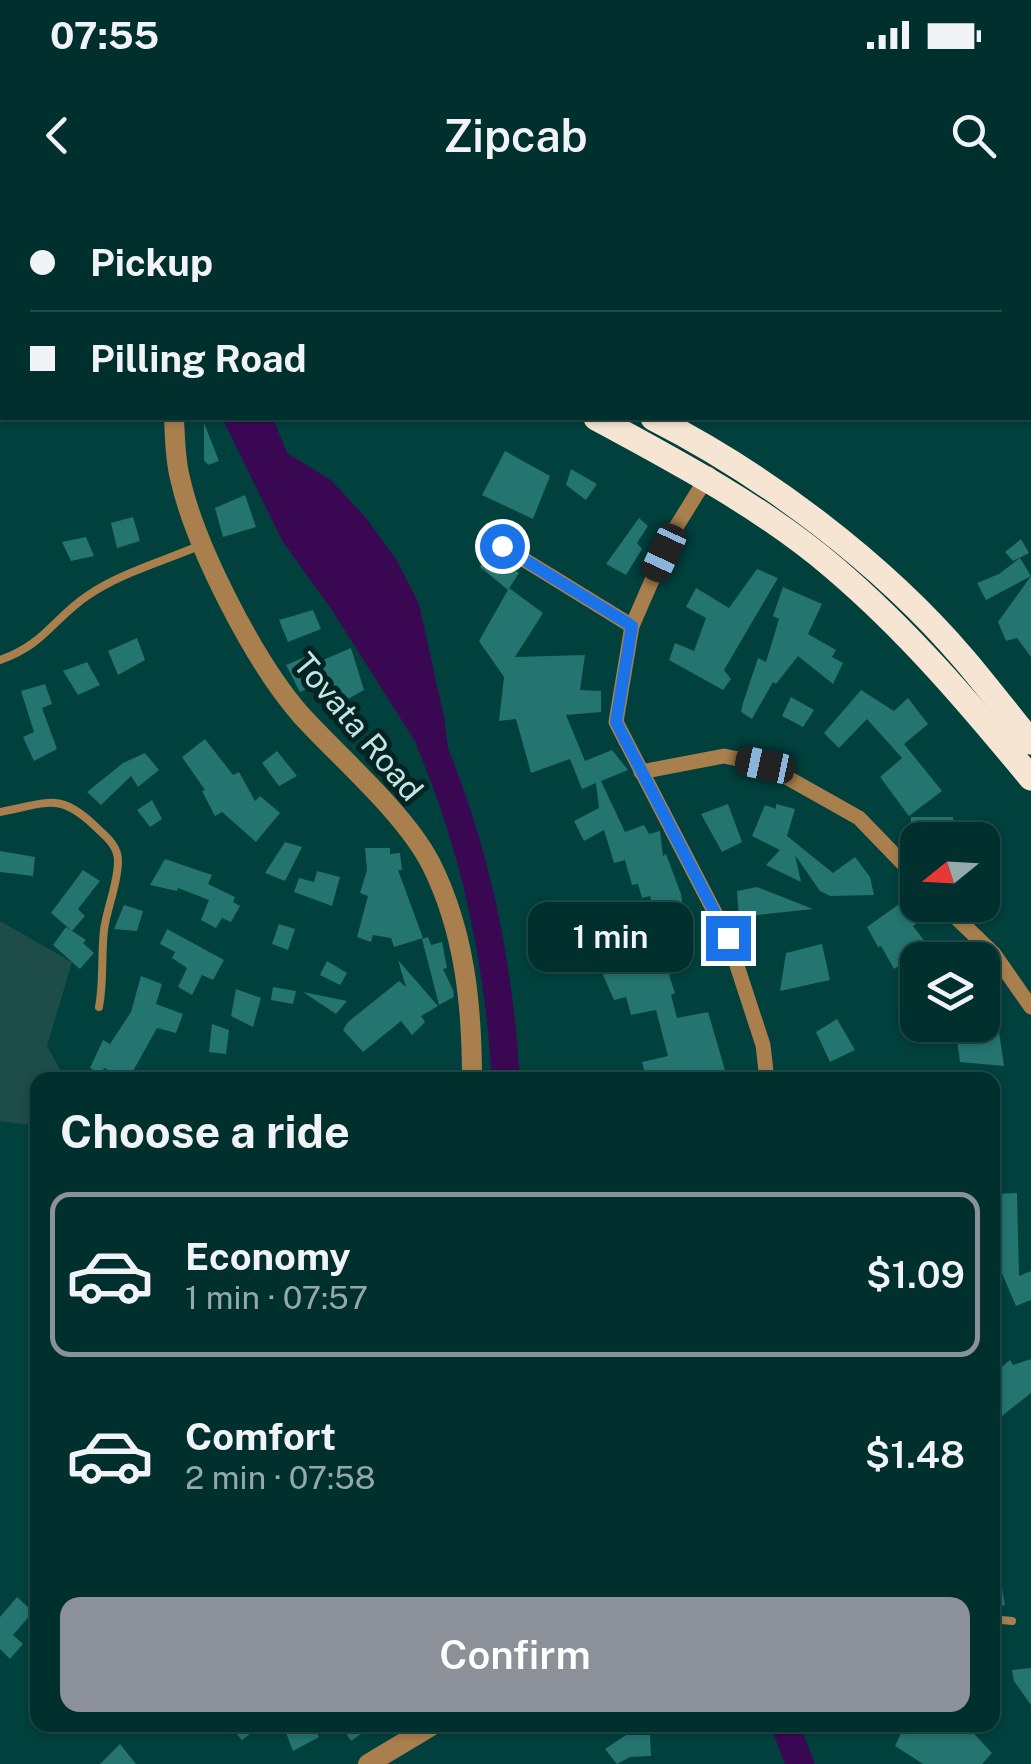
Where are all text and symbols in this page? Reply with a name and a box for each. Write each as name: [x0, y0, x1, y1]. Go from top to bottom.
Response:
text: 07:55: [50, 13, 159, 58]
icon: back: [30, 108, 85, 163]
icon: search: [946, 108, 1001, 163]
text: Zipcab: [443, 109, 588, 162]
text: Pickup: [90, 240, 213, 285]
text: Pilling Road: [90, 336, 307, 381]
car: [638, 519, 690, 587]
route start: [480, 524, 525, 569]
street label: Tovata Road: [286, 645, 431, 808]
car: [733, 744, 797, 786]
north arrow: [900, 822, 1000, 922]
map controls: [900, 822, 1000, 1042]
callout: 1 min: [528, 903, 693, 973]
route end: [706, 916, 751, 961]
text: 1 min: [572, 918, 649, 955]
button: layers: [900, 942, 1000, 1042]
text: Choose a ride: [60, 1105, 350, 1158]
icon: car: [65, 1230, 155, 1320]
text: Economy: [185, 1234, 351, 1279]
text: $1.09: [866, 1252, 965, 1297]
text: 1 min · 07:57: [185, 1279, 368, 1316]
icon: car: [65, 1410, 155, 1500]
text: Comfort: [185, 1414, 336, 1459]
text: $1.48: [865, 1432, 965, 1477]
text: 2 min · 07:58: [185, 1459, 375, 1496]
button: Confirm: [60, 1597, 970, 1712]

